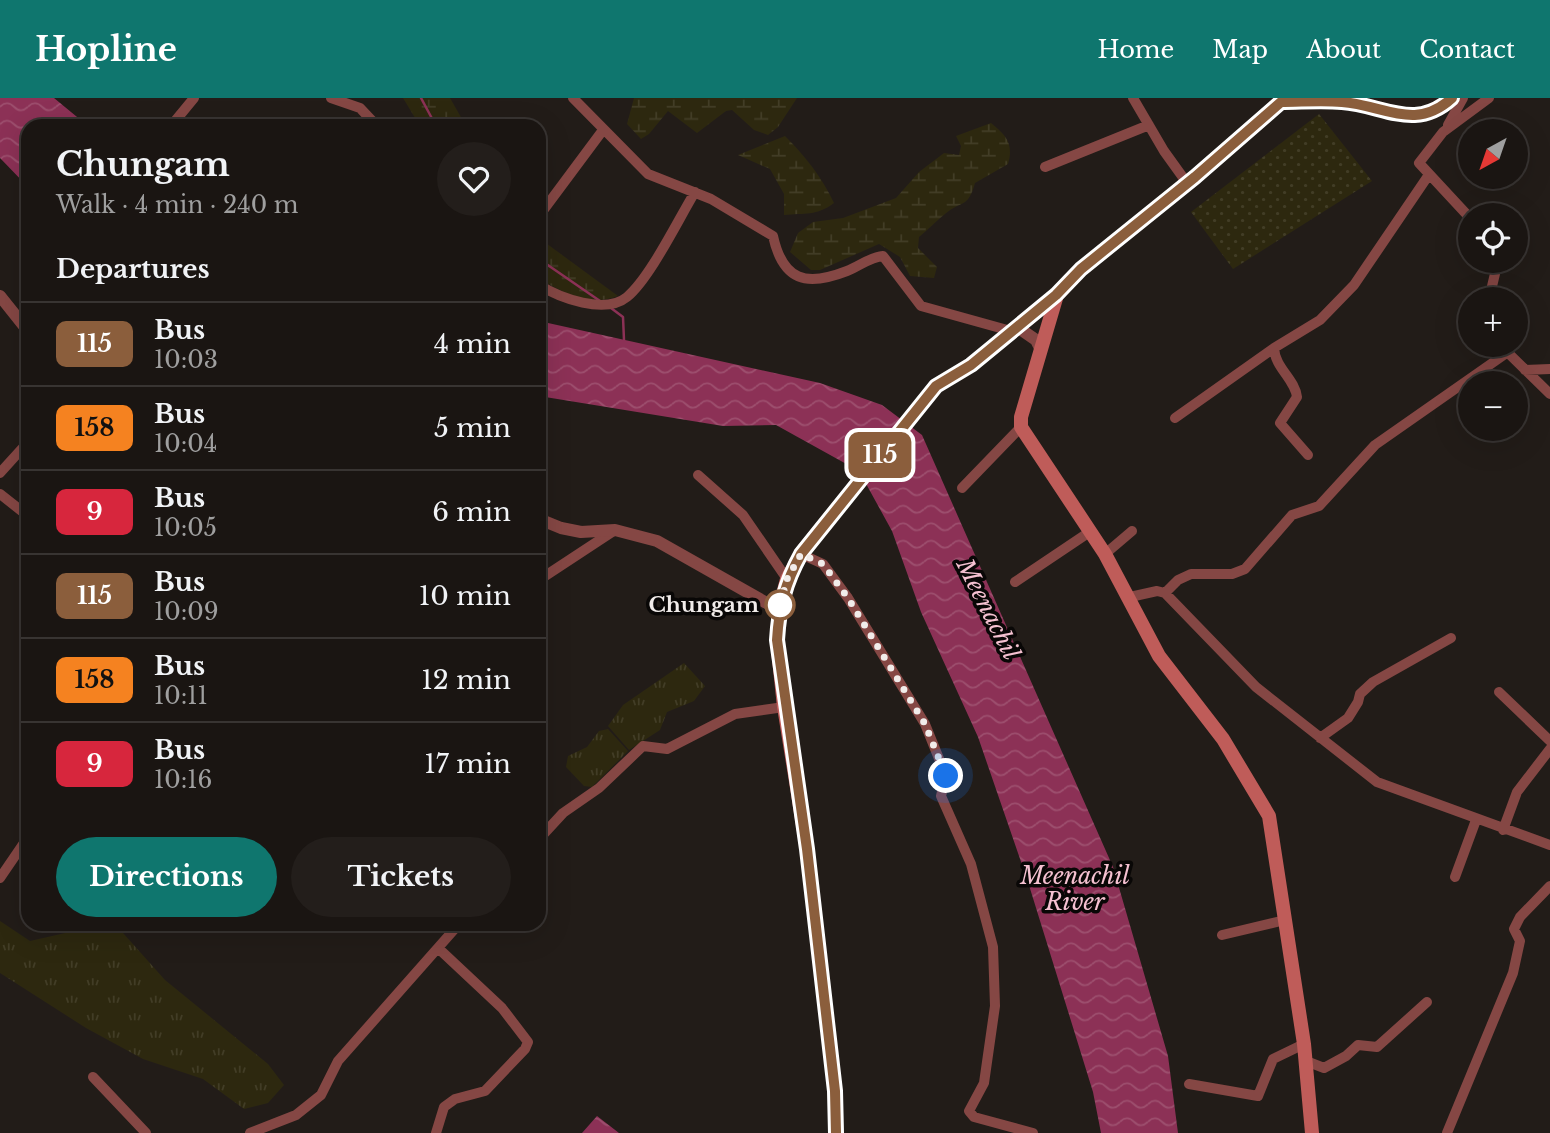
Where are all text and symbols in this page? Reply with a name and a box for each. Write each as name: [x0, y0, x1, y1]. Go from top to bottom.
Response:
text: Hopline: [35, 29, 177, 70]
text: Home: [1098, 35, 1174, 64]
text: Map: [1212, 35, 1268, 64]
text: About: [1306, 35, 1381, 64]
text: Contact: [1419, 35, 1515, 64]
north arrow: [1458, 119, 1528, 189]
map controls: [1458, 119, 1528, 441]
button: heart: [437, 142, 511, 216]
text: Chungam: [56, 144, 230, 185]
text: Walk · 4 min · 240 m: [56, 191, 298, 219]
button: locate: [1458, 203, 1528, 273]
text: Departures: [56, 253, 210, 285]
button: +: [1458, 287, 1528, 357]
text: Bus: [154, 314, 205, 346]
text: 4 min: [434, 328, 511, 360]
text: 115: [77, 329, 112, 358]
text: 10:03: [154, 346, 218, 374]
button: −: [1458, 371, 1528, 441]
text: Bus: [154, 398, 205, 430]
text: 5 min: [434, 412, 511, 444]
text: 158: [75, 413, 114, 442]
text: 10:04: [154, 430, 217, 458]
line badge: 115: [840, 432, 920, 478]
text: 115: [862, 440, 898, 469]
text: Bus: [154, 482, 205, 514]
text: 6 min: [432, 496, 511, 528]
text: 9: [86, 497, 103, 526]
text: 10:05: [154, 514, 217, 542]
water label: Meenachil: [950, 553, 1026, 665]
text: Bus: [154, 566, 205, 598]
text: 10 min: [419, 580, 511, 612]
text: 115: [77, 581, 112, 610]
marker: Chungam: [765, 590, 795, 620]
place label: Chungam: [648, 592, 759, 618]
text: 10:09: [154, 598, 218, 626]
text: Bus: [154, 650, 205, 682]
text: 12 min: [421, 664, 511, 696]
text: 158: [75, 665, 114, 694]
text: 10:11: [154, 682, 208, 710]
text: Bus: [154, 734, 205, 766]
text: 17 min: [424, 748, 511, 780]
text: 9: [86, 749, 103, 778]
your location: [928, 758, 963, 793]
text: 10:16: [154, 766, 212, 794]
button: Directions: [56, 837, 277, 917]
button: Tickets: [291, 837, 511, 917]
water label: Meenachil River: [1019, 862, 1131, 916]

